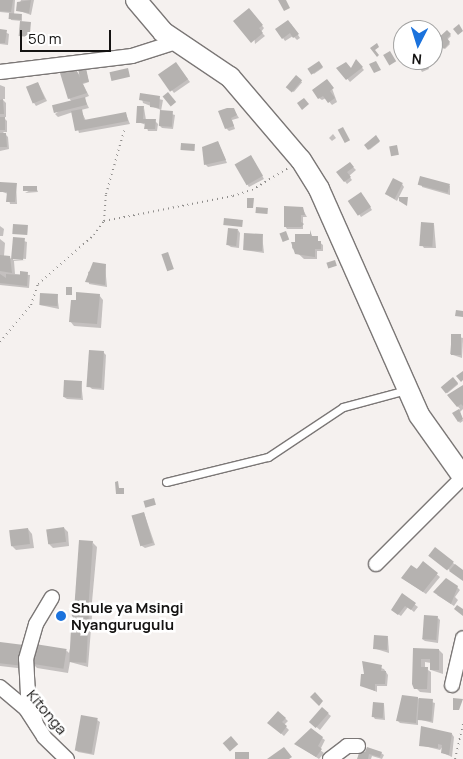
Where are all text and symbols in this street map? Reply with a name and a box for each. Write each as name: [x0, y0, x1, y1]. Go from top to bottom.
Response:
scale bar: [22, 20, 114, 52]
north arrow: [393, 20, 443, 70]
text: 50 m: [28, 28, 62, 49]
text: N: [411, 50, 423, 69]
place label: Shule ya Msingi Nyangurugulu: [71, 598, 184, 633]
marker: Shule ya Msingi Nyangurugulu: [55, 610, 67, 622]
street label: Kitonga: [23, 686, 71, 738]

